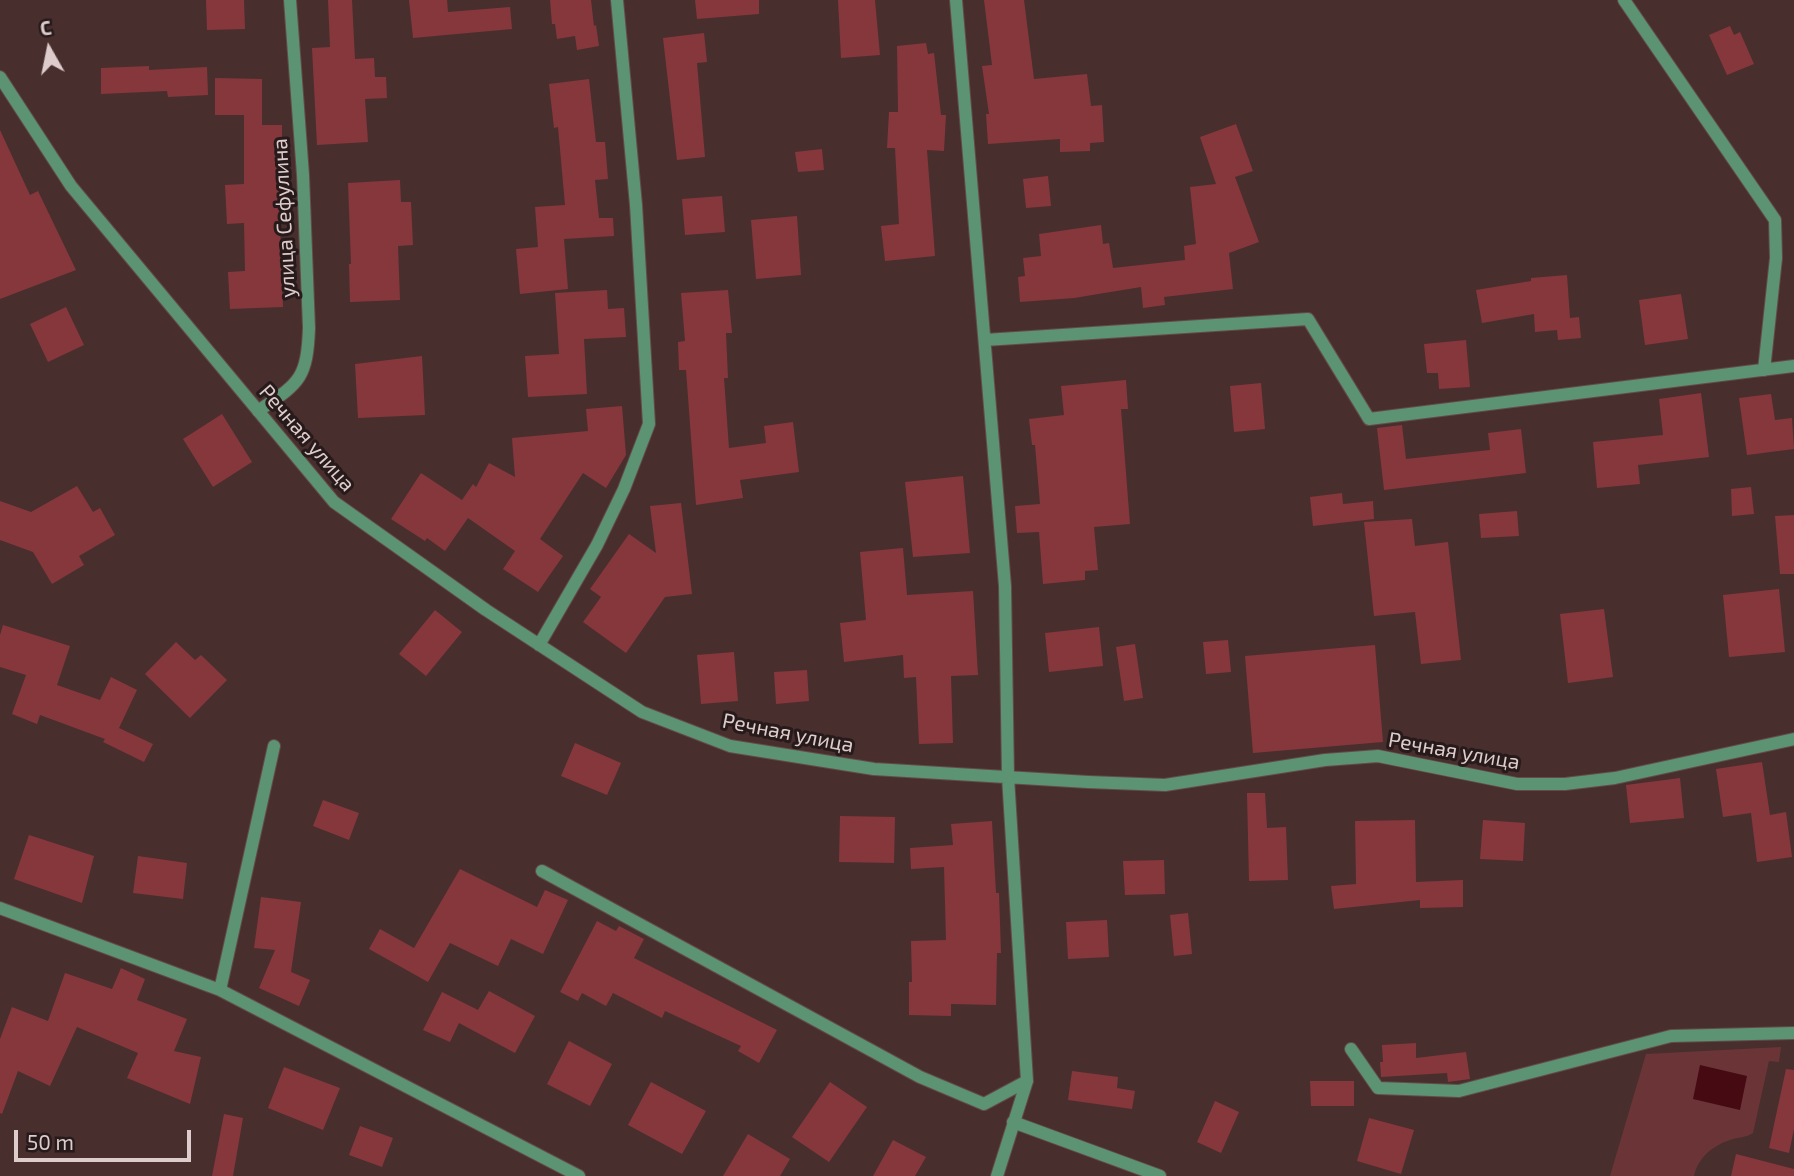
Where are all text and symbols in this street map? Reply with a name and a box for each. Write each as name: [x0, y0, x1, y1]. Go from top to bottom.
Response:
north arrow: [14, 14, 84, 84]
text: С: [38, 16, 53, 40]
street label: улица Сефулина: [267, 138, 301, 298]
street label: Речная улица: [254, 379, 360, 497]
street label: Речная улица: [720, 708, 856, 758]
street label: Речная улица: [1386, 727, 1522, 775]
scale bar: [18, 1116, 194, 1160]
text: 50 m: [27, 1129, 74, 1154]

